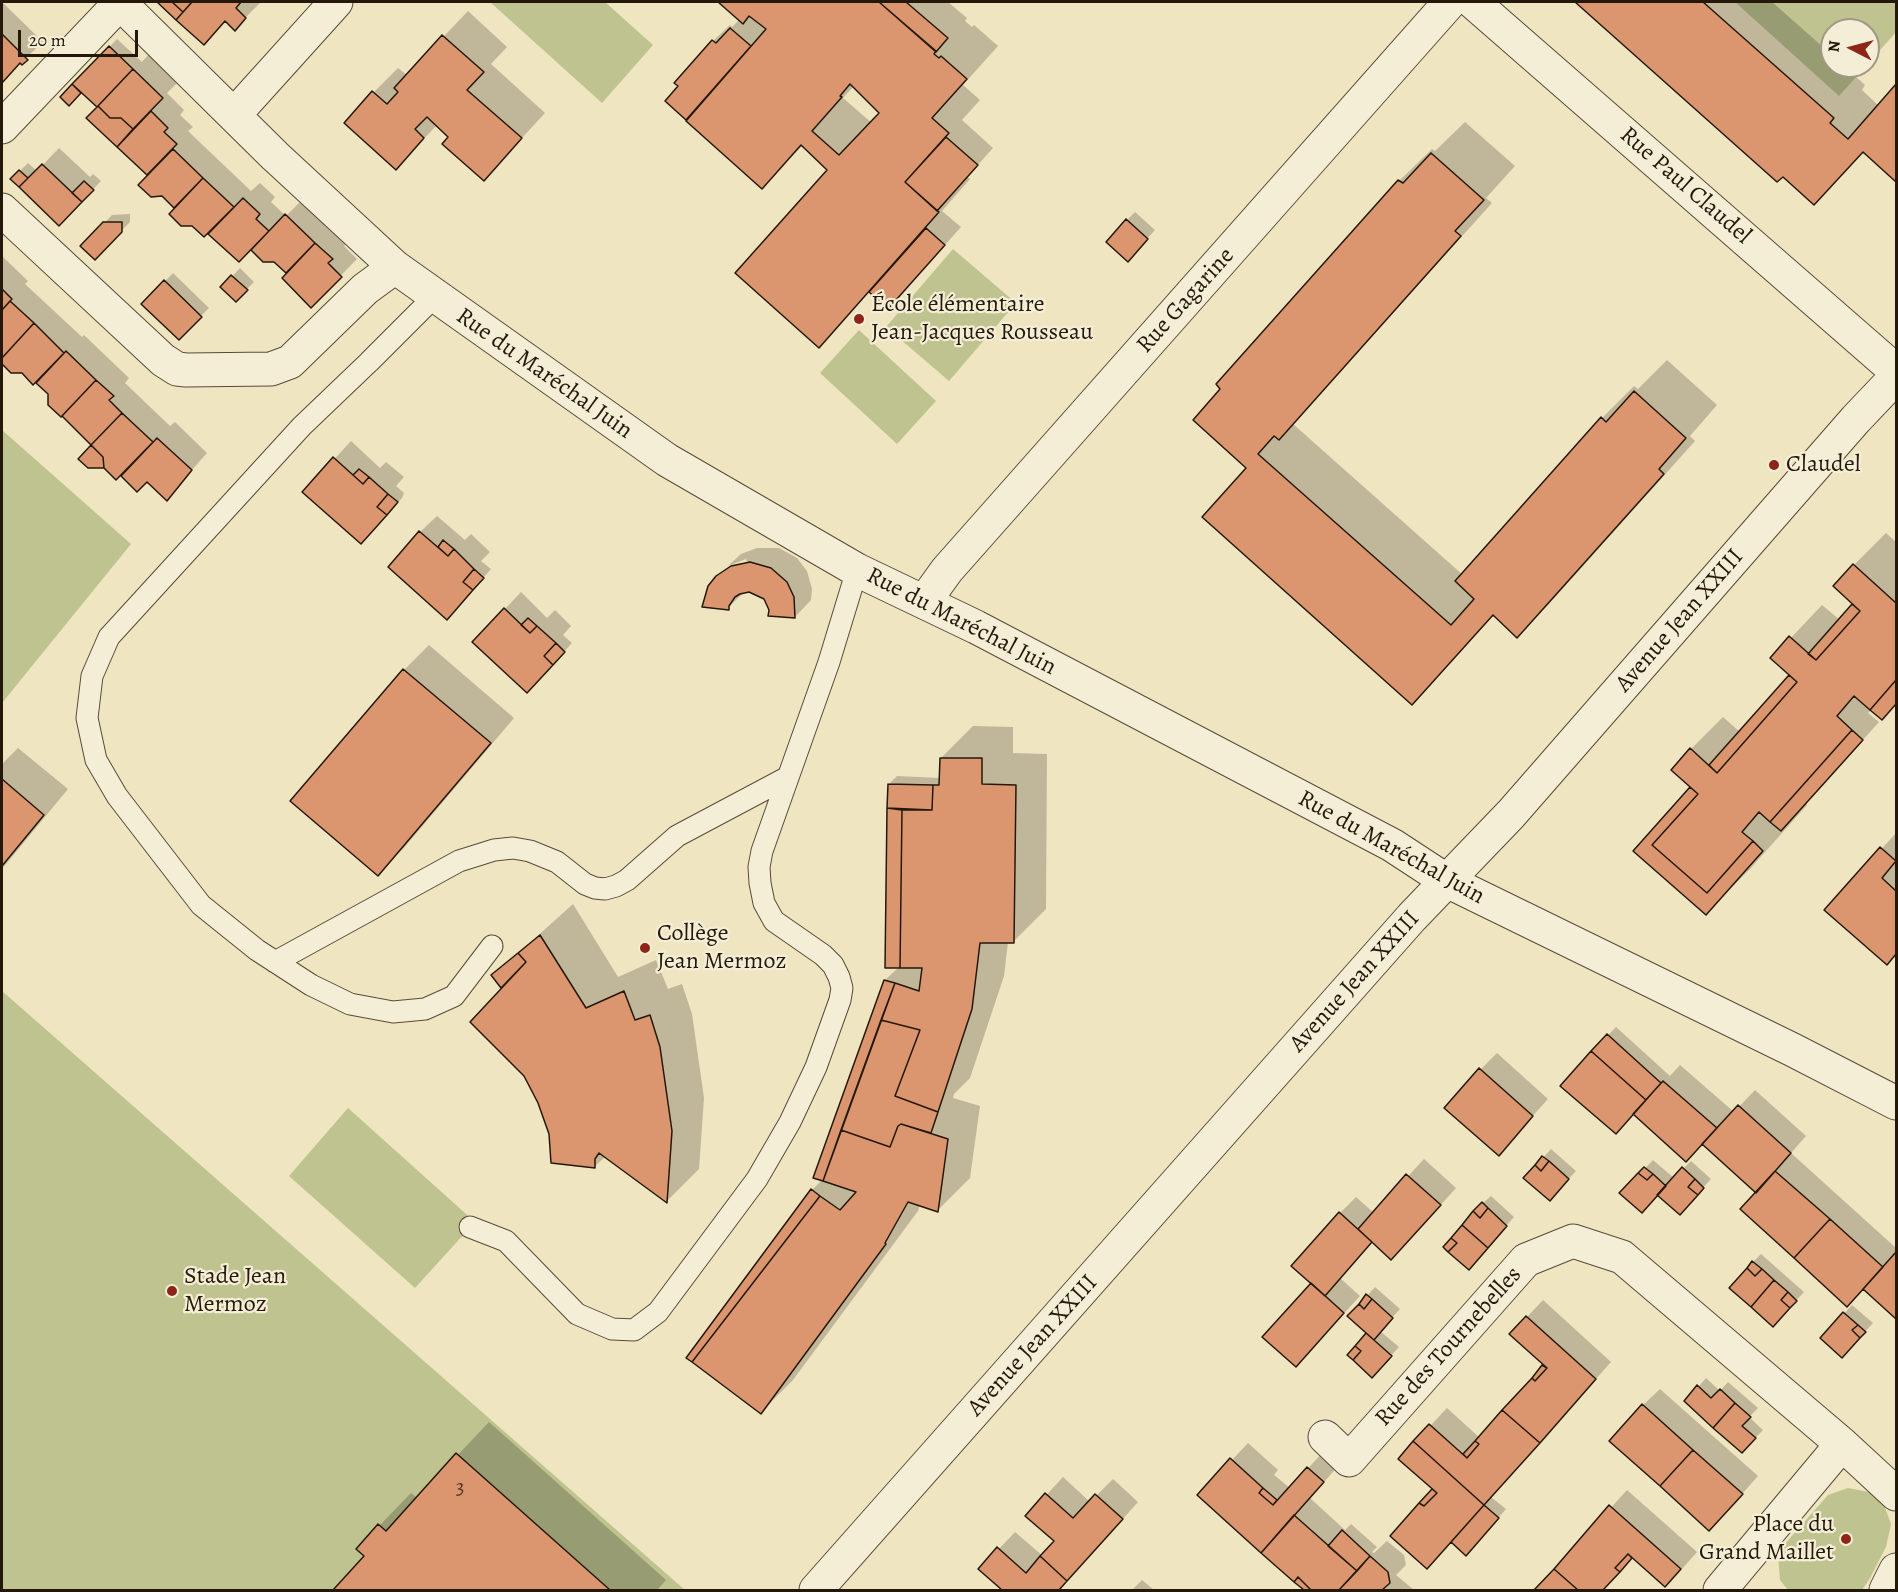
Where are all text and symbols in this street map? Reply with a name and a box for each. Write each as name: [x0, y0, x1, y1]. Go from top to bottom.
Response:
scale bar: [21, 18, 141, 56]
north arrow: [1820, 18, 1880, 78]
text: 20 m: [29, 28, 66, 52]
text: N: [1823, 39, 1846, 53]
street label: Rue Paul Claudel: [1613, 121, 1757, 251]
street label: Rue Gagarine: [1131, 242, 1241, 360]
place label: École élémentaire Jean-Jacques Rousseau: [871, 291, 1093, 347]
street label: Rue du Maréchal Juin: [450, 302, 638, 446]
marker: École élémentaire Jean-Jacques Rousseau: [852, 312, 866, 326]
place label: Claudel: [1786, 451, 1861, 479]
marker: Claudel: [1767, 458, 1781, 472]
street label: Avenue Jean XXIII: [1610, 543, 1750, 699]
street label: Rue du Maréchal Juin: [861, 562, 1061, 682]
street label: Rue du Maréchal Juin: [1293, 785, 1489, 911]
street label: Avenue Jean XXIII: [1284, 905, 1426, 1059]
place label: Collège Jean Mermoz: [657, 920, 786, 976]
marker: Collège Jean Mermoz: [638, 941, 652, 955]
street label: Rue des Tournebelles: [1370, 1261, 1528, 1433]
place label: Stade Jean Mermoz: [184, 1263, 286, 1319]
street label: Avenue Jean XXIII: [962, 1269, 1104, 1423]
marker: Stade Jean Mermoz: [165, 1284, 179, 1298]
house number: 3: [456, 1476, 464, 1502]
place label: Place du Grand Maillet: [1699, 1511, 1834, 1567]
marker: Place du Grand Maillet: [1839, 1532, 1853, 1546]

